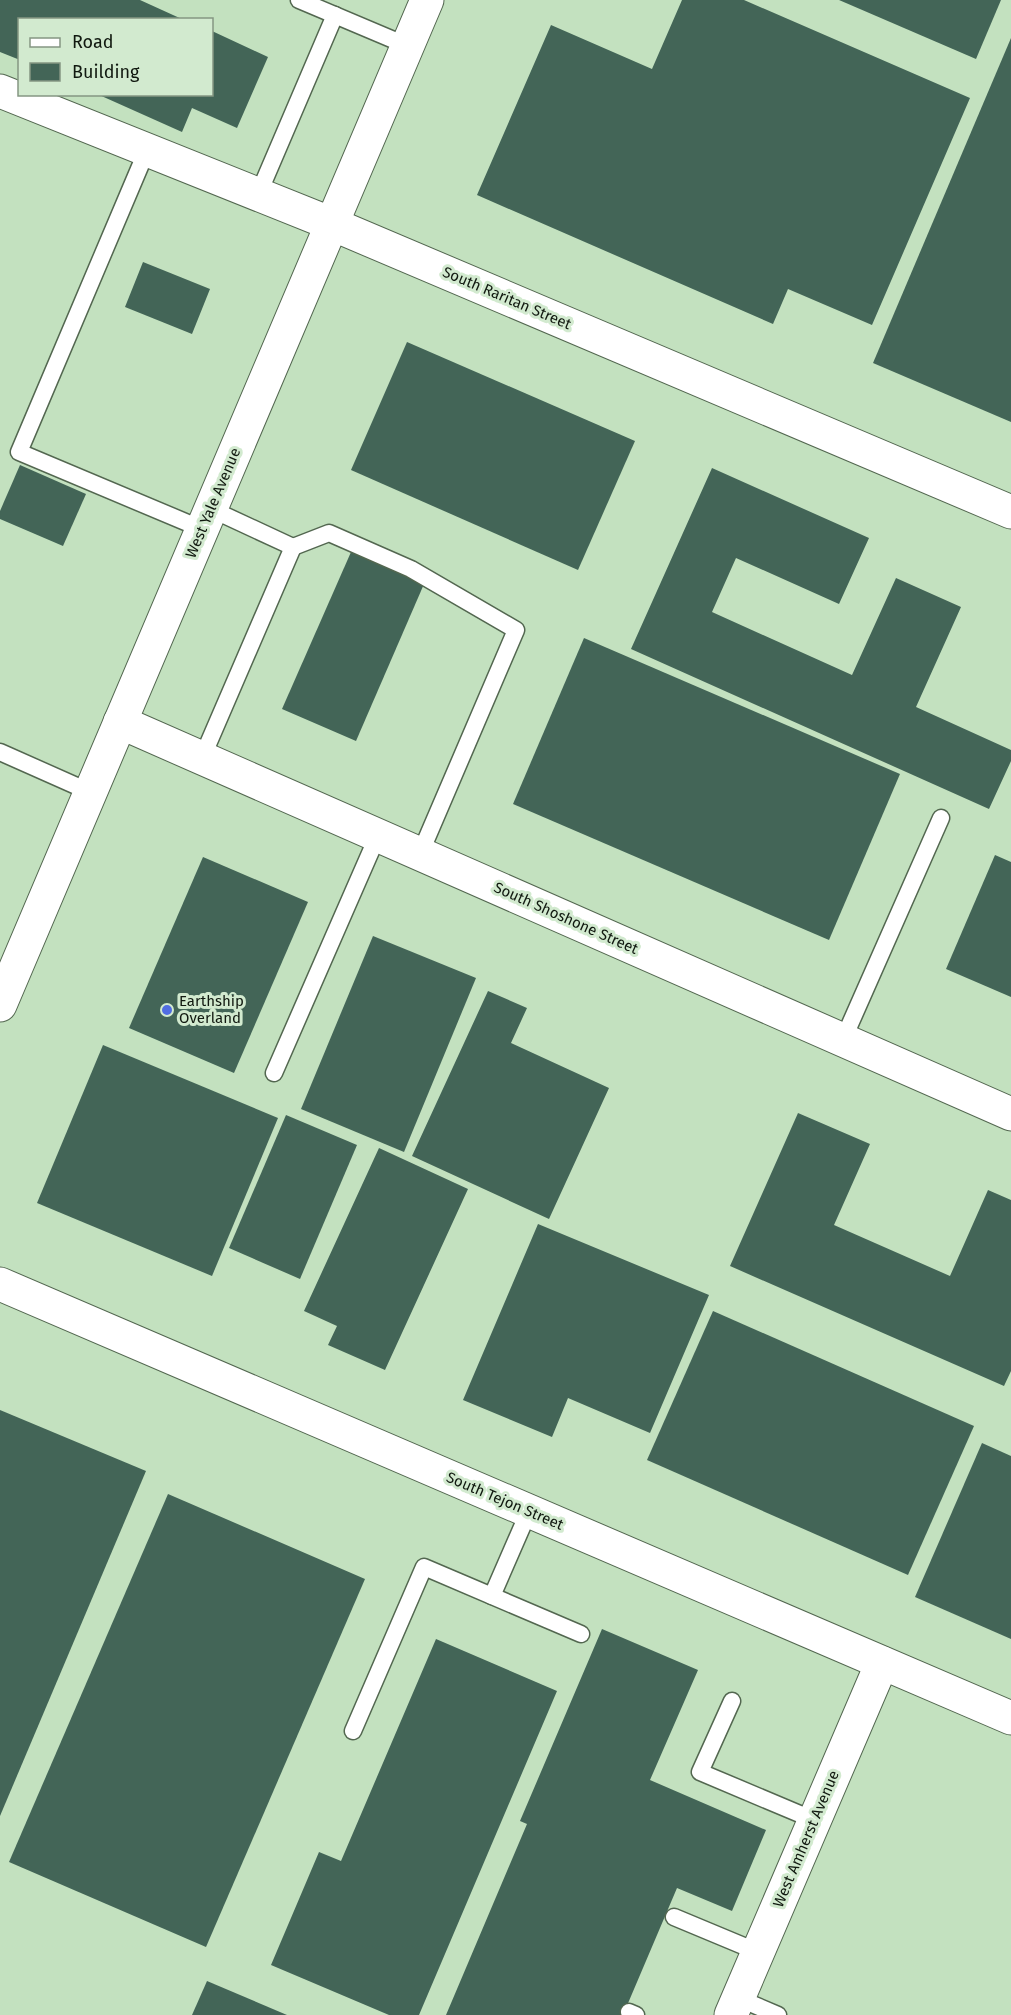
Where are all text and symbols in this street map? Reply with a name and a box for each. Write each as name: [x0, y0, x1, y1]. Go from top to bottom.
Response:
legend: [18, 18, 213, 96]
text: Road: [72, 31, 114, 53]
text: Building: [72, 61, 140, 83]
street label: South Raritan Street: [440, 263, 575, 333]
street label: West Yale Avenue: [182, 445, 244, 561]
street label: South Shoshone Street: [491, 878, 641, 958]
place label: Earthship Overland: [179, 992, 244, 1027]
marker: Earthship Overland: [160, 1003, 174, 1017]
street label: South Tejon Street: [444, 1468, 567, 1534]
street label: West Amherst Avenue: [769, 1768, 843, 1910]

